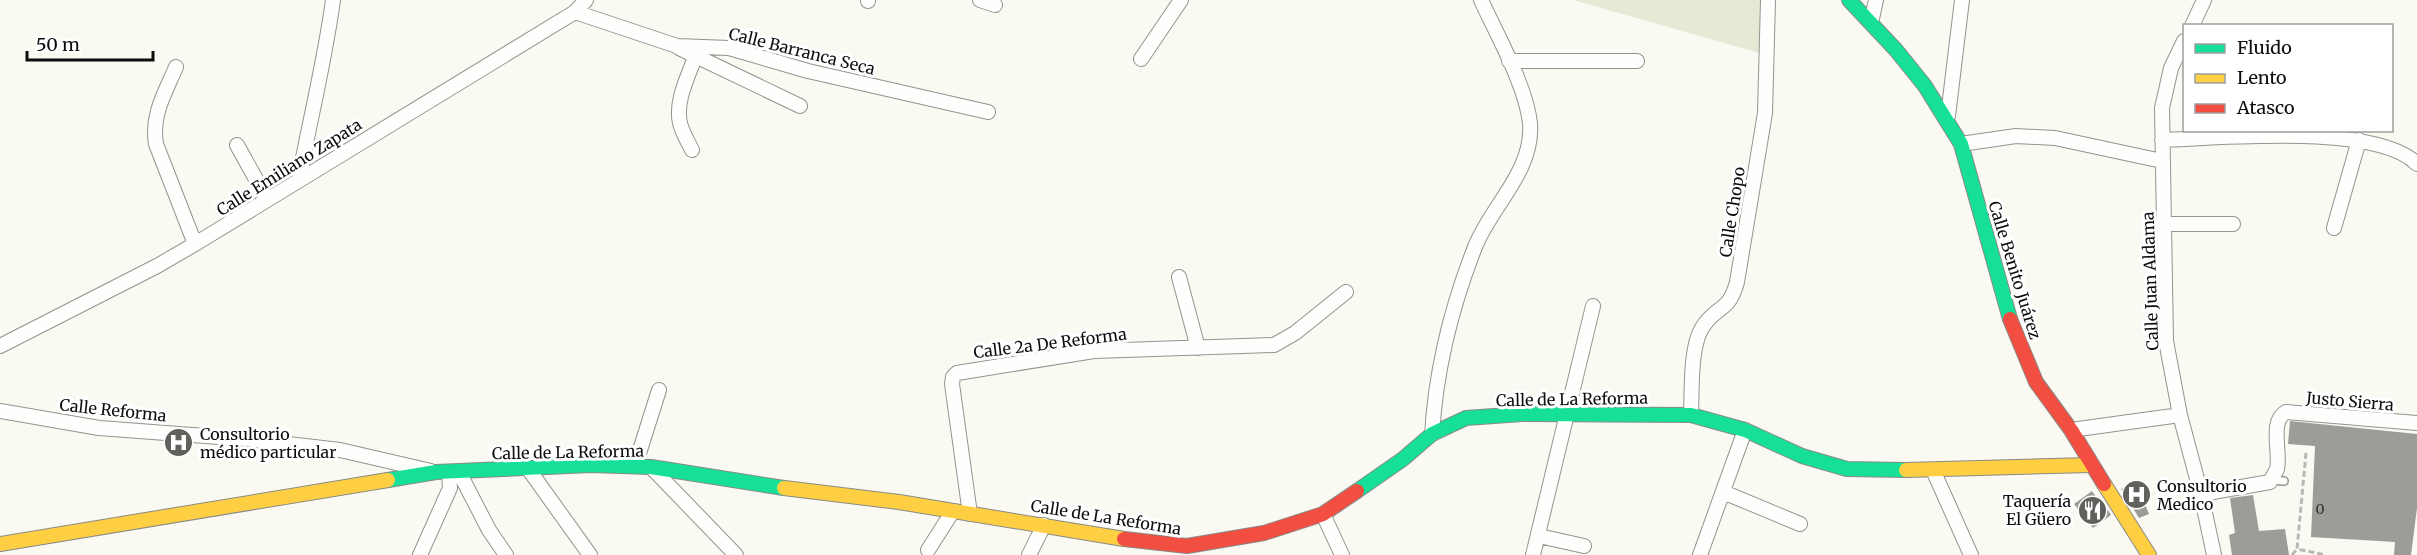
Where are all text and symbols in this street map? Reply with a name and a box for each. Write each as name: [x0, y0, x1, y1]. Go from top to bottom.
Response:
street label: Calle Barranca Seca: [727, 23, 878, 79]
scale bar: [27, 24, 153, 62]
legend: [2183, 24, 2393, 132]
text: 50 m: [36, 33, 80, 56]
text: Fluido: [2237, 36, 2292, 59]
text: Lento: [2237, 66, 2287, 89]
text: Atasco: [2236, 96, 2295, 119]
street label: Calle Emiliano Zapata: [213, 114, 366, 220]
street label: Calle Chopo: [1715, 165, 1749, 259]
street label: Calle Benito Juárez: [1985, 199, 2046, 342]
street label: Calle Juan Aldama: [2138, 211, 2162, 351]
street label: Calle 2a De Reforma: [972, 324, 1128, 362]
street label: Justo Sierra: [2304, 387, 2395, 415]
street label: Calle de La Reforma: [1496, 388, 1649, 410]
street label: Calle Reforma: [59, 394, 168, 426]
place label: Consultorio médico particular: [200, 424, 336, 462]
hospital icon: Consultorio médico particular: [163, 427, 195, 459]
street label: Calle de La Reforma: [492, 441, 645, 463]
place label: Consultorio Medico: [2157, 476, 2247, 514]
hospital icon: Consultorio Medico: [2120, 479, 2152, 511]
place label: Taquería El Güero: [2003, 491, 2071, 529]
restaurant icon: Taquería El Güero: [2076, 494, 2108, 526]
street label: Calle de La Reforma: [1029, 495, 1183, 539]
house number: 0: [2315, 500, 2325, 518]

